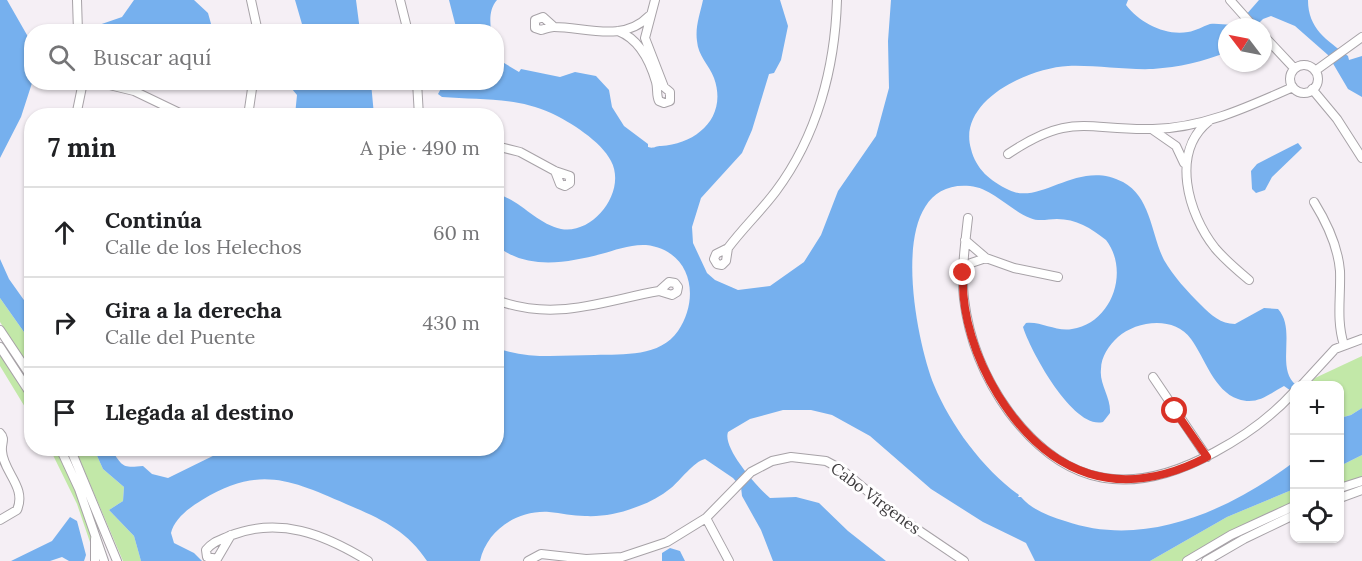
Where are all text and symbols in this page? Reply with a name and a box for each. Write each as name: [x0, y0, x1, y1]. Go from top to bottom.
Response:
north arrow: [1218, 18, 1272, 72]
search box: [24, 24, 504, 90]
icon: search: [45, 41, 78, 74]
text: Buscar aquí: [93, 43, 211, 71]
text: 7 min: [48, 131, 116, 164]
text: A pie · 490 m: [360, 135, 480, 160]
text: Continúa: [105, 206, 202, 234]
icon: ahead: [48, 216, 81, 249]
text: 60 m: [433, 220, 480, 245]
text: Calle de los Helechos: [105, 234, 302, 259]
route end: [949, 259, 975, 285]
text: Gira a la derecha: [105, 296, 282, 324]
icon: right: [48, 306, 81, 339]
text: 430 m: [422, 310, 480, 335]
text: Calle del Puente: [105, 324, 255, 349]
map controls: [1290, 381, 1344, 543]
button: +: [1290, 381, 1344, 435]
icon: arrive: [48, 396, 81, 429]
route start: [1161, 397, 1187, 423]
text: Llegada al destino: [105, 398, 294, 426]
button: −: [1290, 435, 1344, 489]
street label: Cabo Vírgenes: [827, 458, 925, 538]
button: locate: [1290, 489, 1344, 543]

